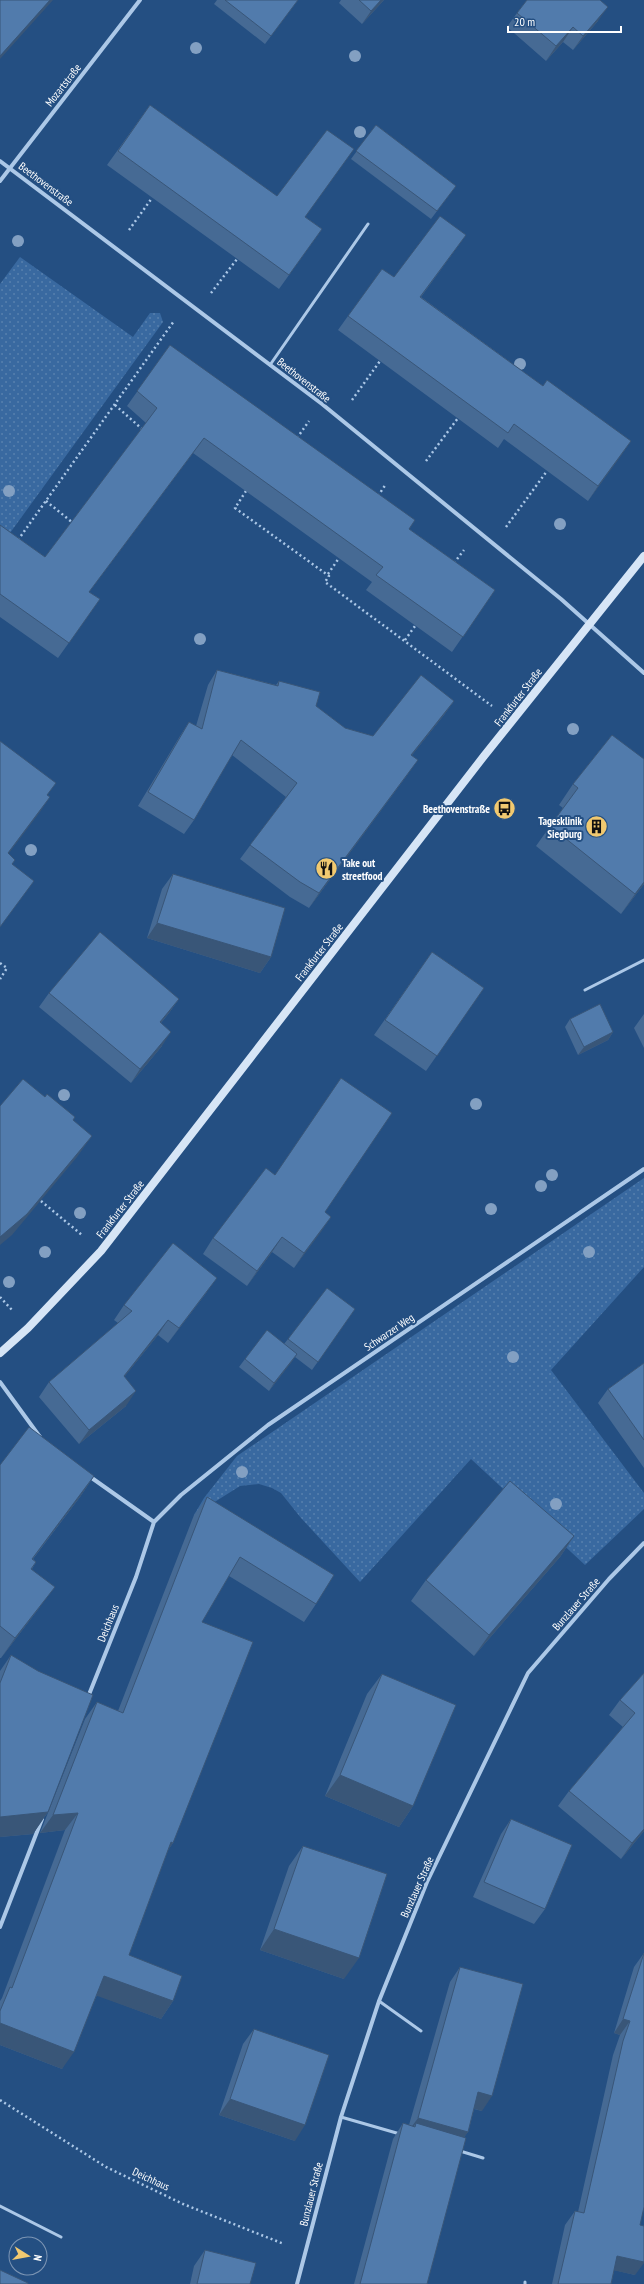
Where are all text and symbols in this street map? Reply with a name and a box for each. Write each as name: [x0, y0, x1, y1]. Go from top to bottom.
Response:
scale bar: [508, 8, 621, 34]
text: 20 m: [514, 14, 535, 29]
street label: Mozartstraße: [42, 60, 84, 109]
street label: Beethovenstraße: [16, 159, 76, 209]
street label: Beethovenstraße: [274, 355, 334, 406]
street label: Frankfurter Straße: [491, 665, 545, 729]
bus stop icon: Beethovenstraße: [492, 796, 518, 822]
place label: Beethovenstraße: [423, 802, 490, 816]
place label: Tagesklinik Siegburg: [538, 814, 582, 841]
building icon: Tagesklinik Siegburg: [584, 814, 610, 840]
restaurant icon: Take out streetfood: [314, 856, 340, 882]
place label: Take out streetfood: [342, 856, 383, 883]
street label: Frankfurter Straße: [292, 920, 346, 984]
street label: Frankfurter Straße: [93, 1177, 147, 1241]
street label: Schwarzer Weg: [361, 1310, 417, 1354]
street label: Bunzlauer Straße: [549, 1574, 603, 1633]
street label: Deichhaus: [94, 1602, 122, 1644]
street label: Bunzlauer Straße: [397, 1854, 437, 1920]
street label: Bunzlauer Straße: [296, 2160, 326, 2227]
street label: Deichhaus: [130, 2164, 172, 2194]
north arrow: [8, 2236, 48, 2276]
text: N: [30, 2254, 45, 2262]

